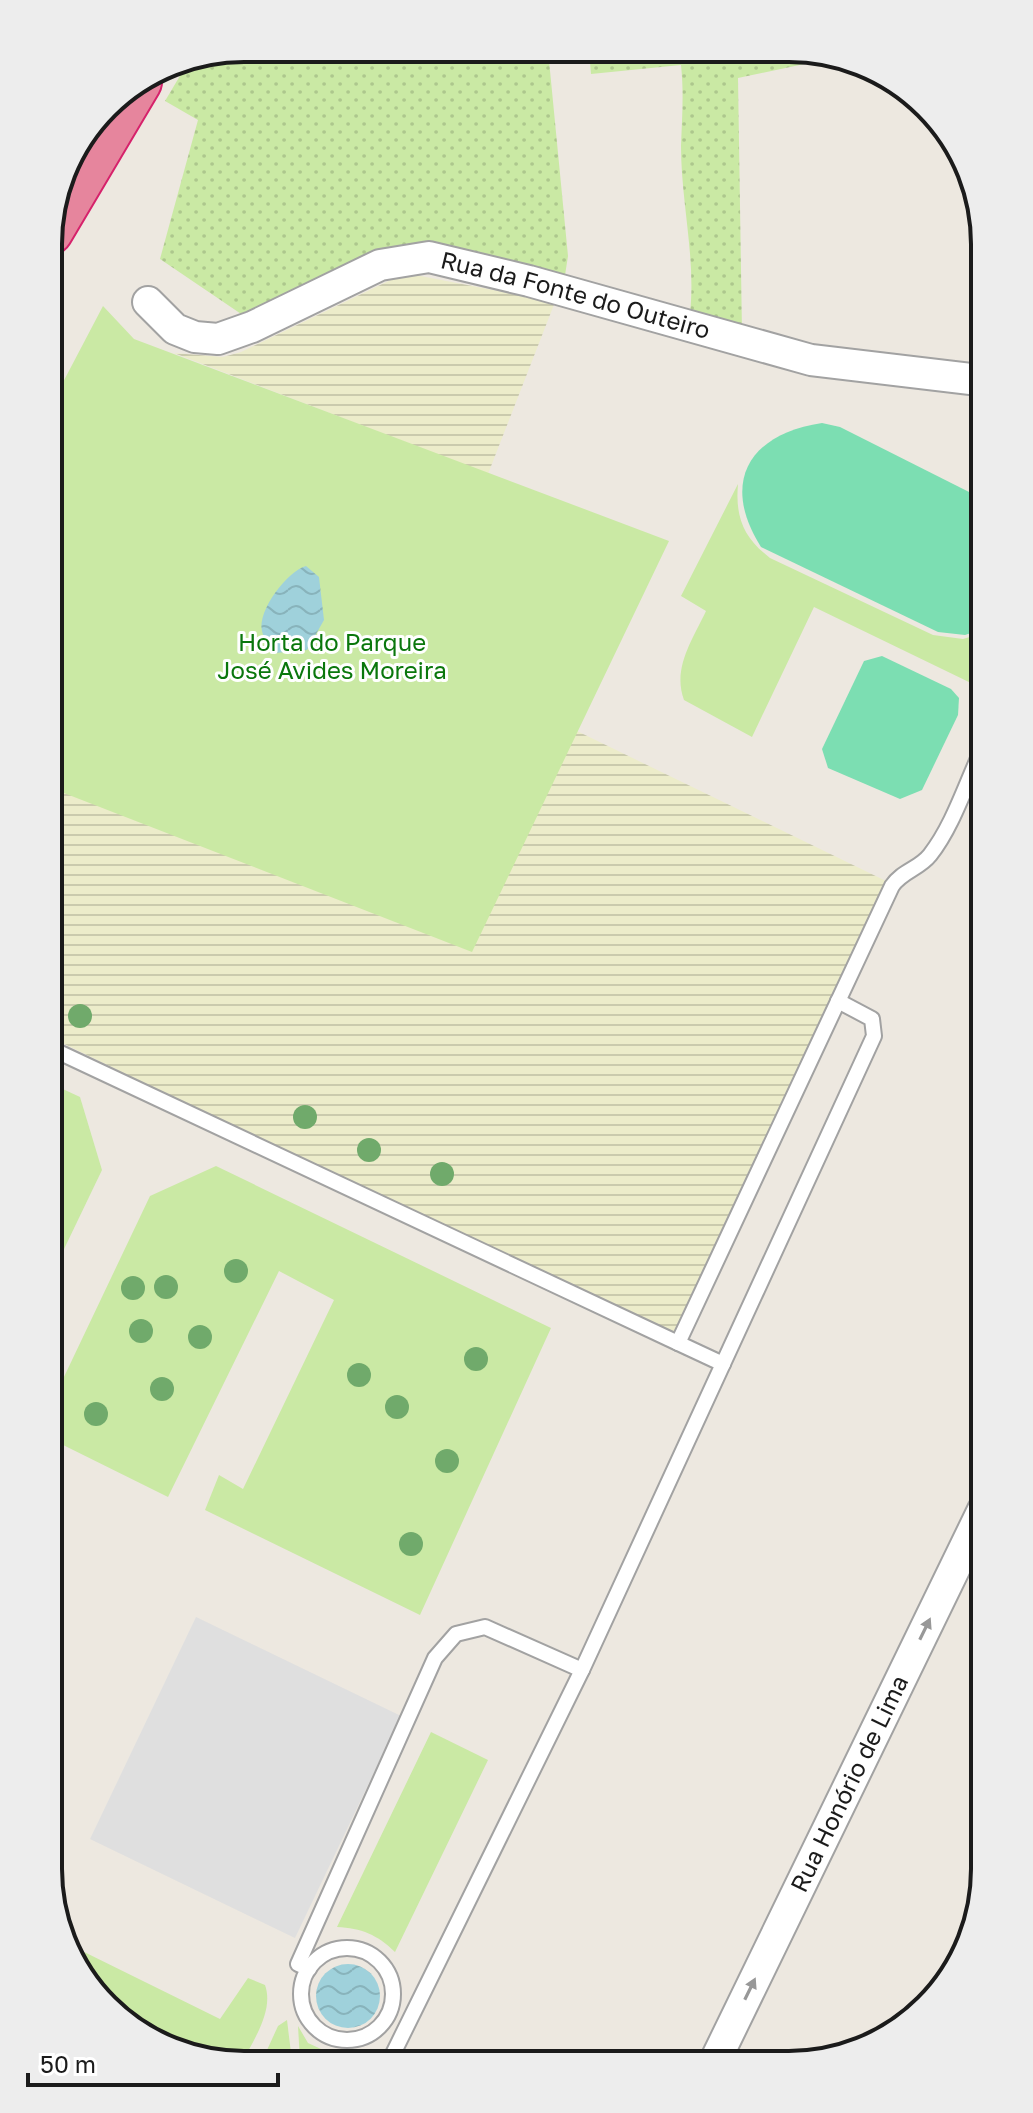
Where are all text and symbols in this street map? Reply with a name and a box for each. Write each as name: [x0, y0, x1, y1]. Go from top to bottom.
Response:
street label: Rua da Fonte do Outeiro: [438, 244, 714, 344]
park label: Horta do Parque José Avides Moreira: [217, 627, 447, 684]
one-way arrow: [918, 1617, 932, 1641]
street label: Rua Honório de Lima: [783, 1670, 913, 1896]
one-way arrow: [743, 1977, 757, 2000]
scale bar: [28, 2037, 278, 2087]
text: 50 m: [40, 2049, 96, 2078]

